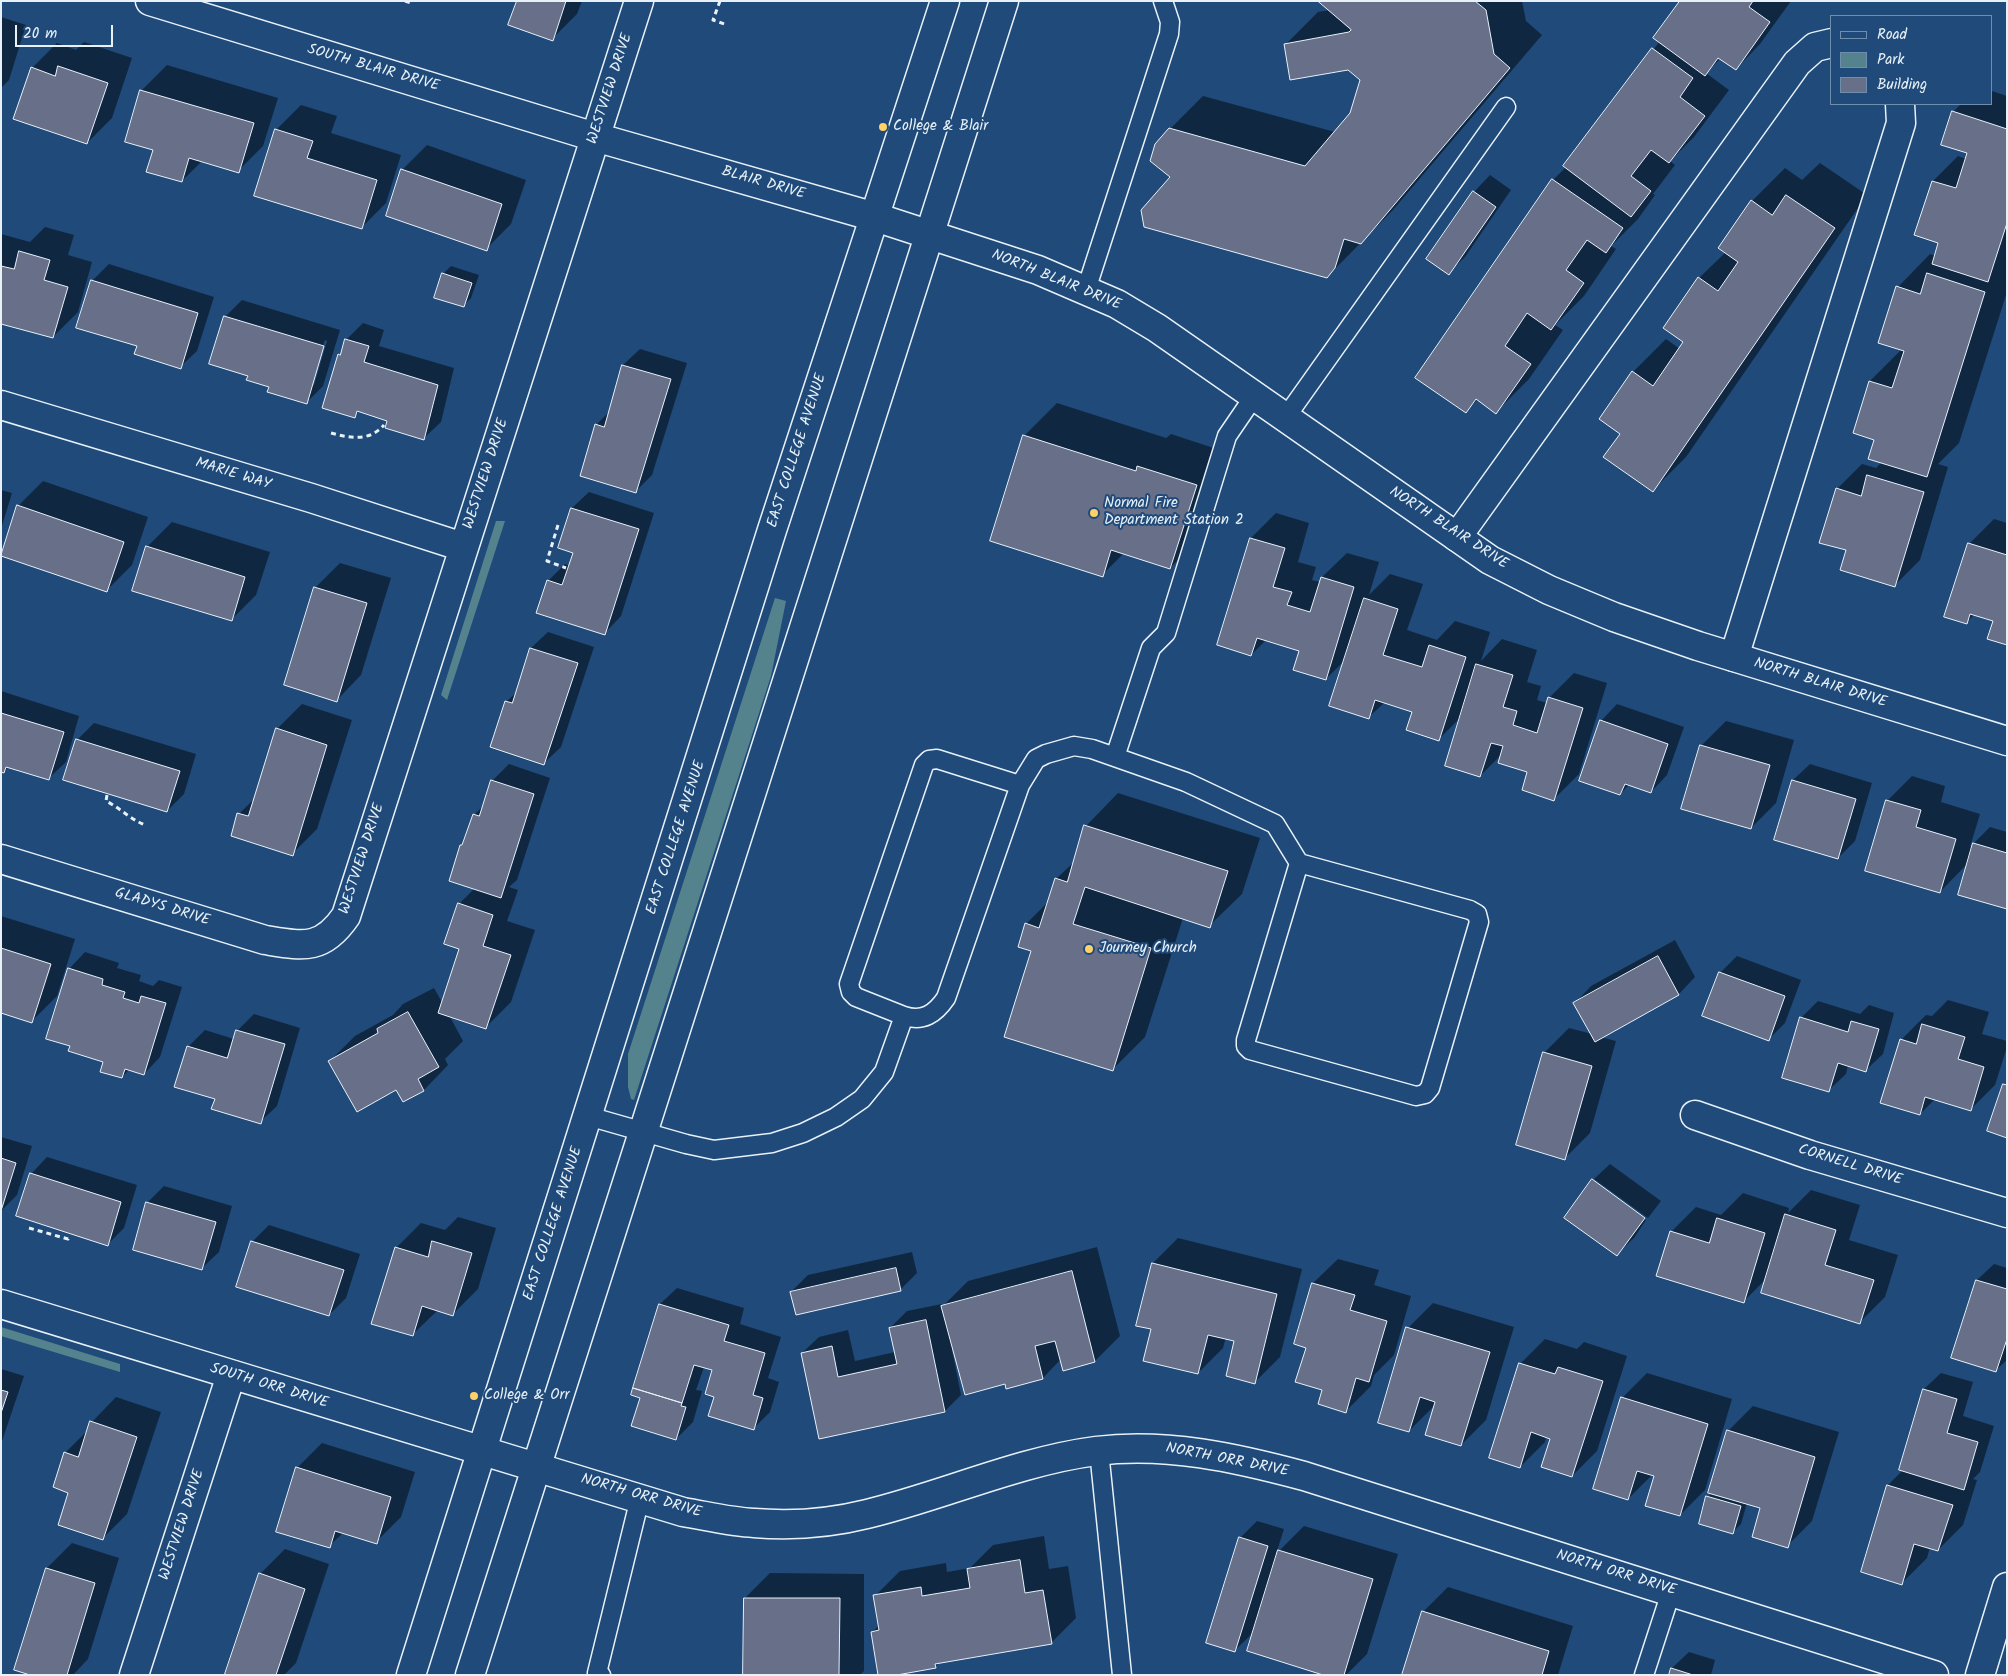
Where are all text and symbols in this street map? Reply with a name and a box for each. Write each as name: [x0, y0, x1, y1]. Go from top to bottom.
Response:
scale bar: [18, 15, 115, 47]
legend: [1830, 15, 1993, 105]
text: 20 m: [23, 22, 57, 46]
text: Road: [1877, 23, 1907, 47]
street label: WESTVIEW DRIVE: [585, 31, 637, 147]
street label: SOUTH BLAIR DRIVE: [305, 42, 441, 96]
text: Park: [1877, 48, 1904, 72]
text: Building: [1877, 73, 1927, 97]
place label: College & Blair: [893, 118, 988, 136]
marker: College & Blair: [877, 121, 889, 133]
street label: BLAIR DRIVE: [719, 163, 807, 205]
street label: NORTH BLAIR DRIVE: [988, 247, 1124, 315]
street label: EAST COLLEGE AVENUE: [765, 372, 831, 530]
street label: WESTVIEW DRIVE: [461, 416, 513, 532]
street label: MARIE WAY: [193, 455, 273, 495]
street label: NORTH BLAIR DRIVE: [1385, 484, 1511, 574]
place label: Normal Fire Department Station 2: [1104, 495, 1244, 530]
marker: Normal Fire Department Station 2: [1088, 507, 1100, 519]
street label: NORTH BLAIR DRIVE: [1751, 655, 1889, 713]
street label: EAST COLLEGE AVENUE: [644, 759, 710, 917]
street label: WESTVIEW DRIVE: [337, 801, 389, 917]
street label: GLADYS DRIVE: [112, 885, 212, 931]
place label: Journey Church: [1099, 940, 1197, 958]
marker: Journey Church: [1083, 943, 1095, 955]
street label: CORNELL DRIVE: [1796, 1142, 1904, 1190]
street label: EAST COLLEGE AVENUE: [521, 1145, 587, 1303]
street label: SOUTH ORR DRIVE: [208, 1360, 330, 1414]
place label: College & Orr: [484, 1387, 569, 1405]
marker: College & Orr: [468, 1390, 480, 1402]
street label: NORTH ORR DRIVE: [1164, 1440, 1290, 1482]
street label: WESTVIEW DRIVE: [157, 1467, 209, 1583]
street label: NORTH ORR DRIVE: [579, 1471, 703, 1523]
street label: NORTH ORR DRIVE: [1554, 1547, 1678, 1601]

